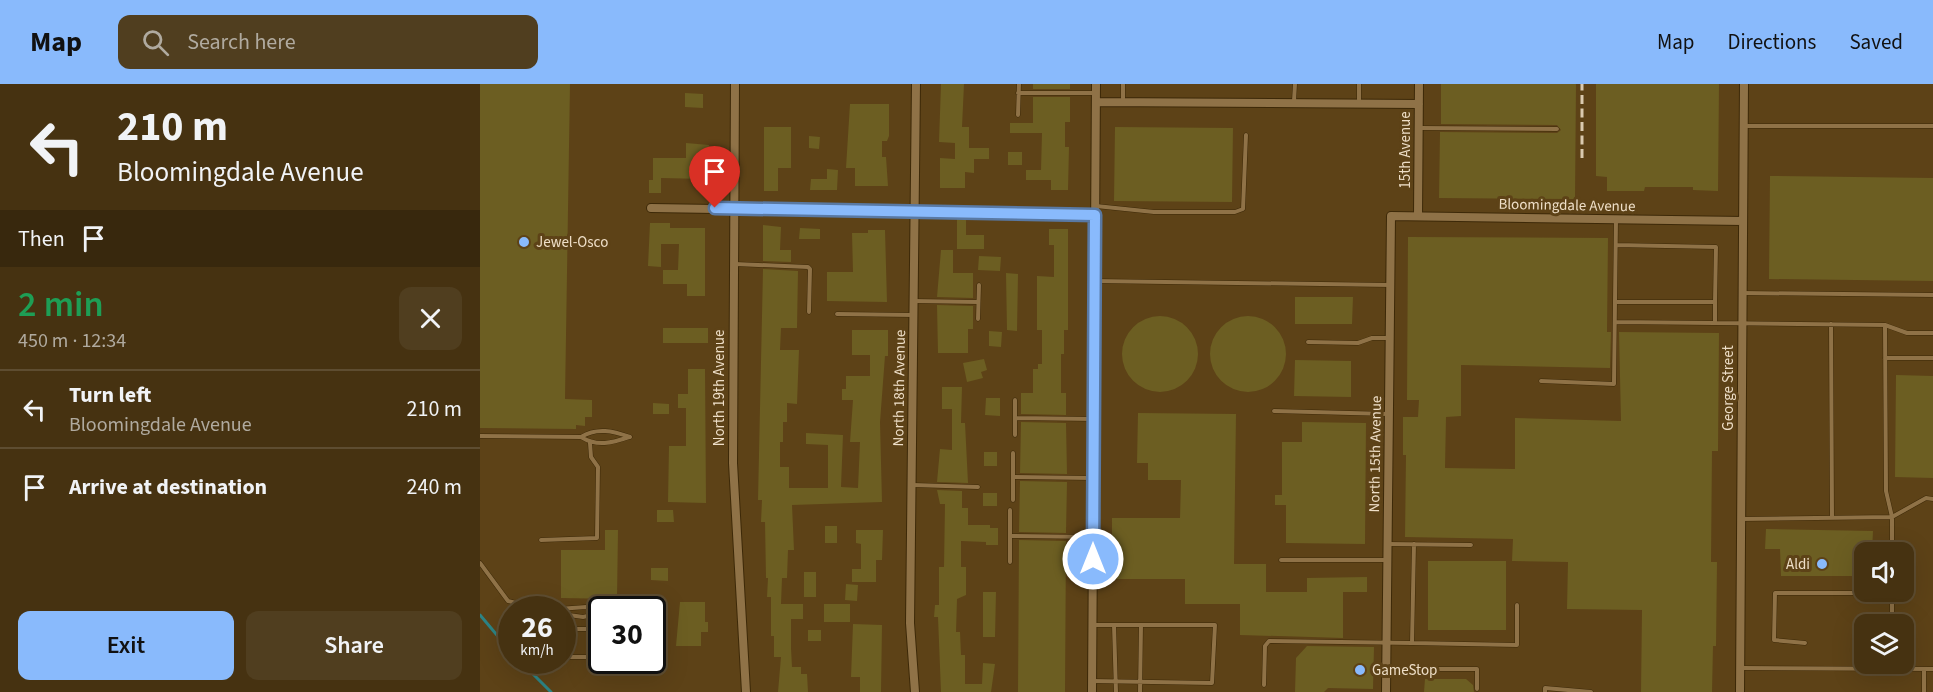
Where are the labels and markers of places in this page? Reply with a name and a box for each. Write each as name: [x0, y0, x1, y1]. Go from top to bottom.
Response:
pin: [689, 146, 740, 208]
place label: Jewel-Osco: [536, 232, 608, 253]
marker: Jewel-Osco: [517, 235, 531, 249]
place label: Aldi: [1786, 554, 1810, 575]
marker: Aldi: [1815, 557, 1829, 571]
place label: GameStop: [1372, 660, 1437, 681]
marker: GameStop: [1353, 663, 1367, 677]

